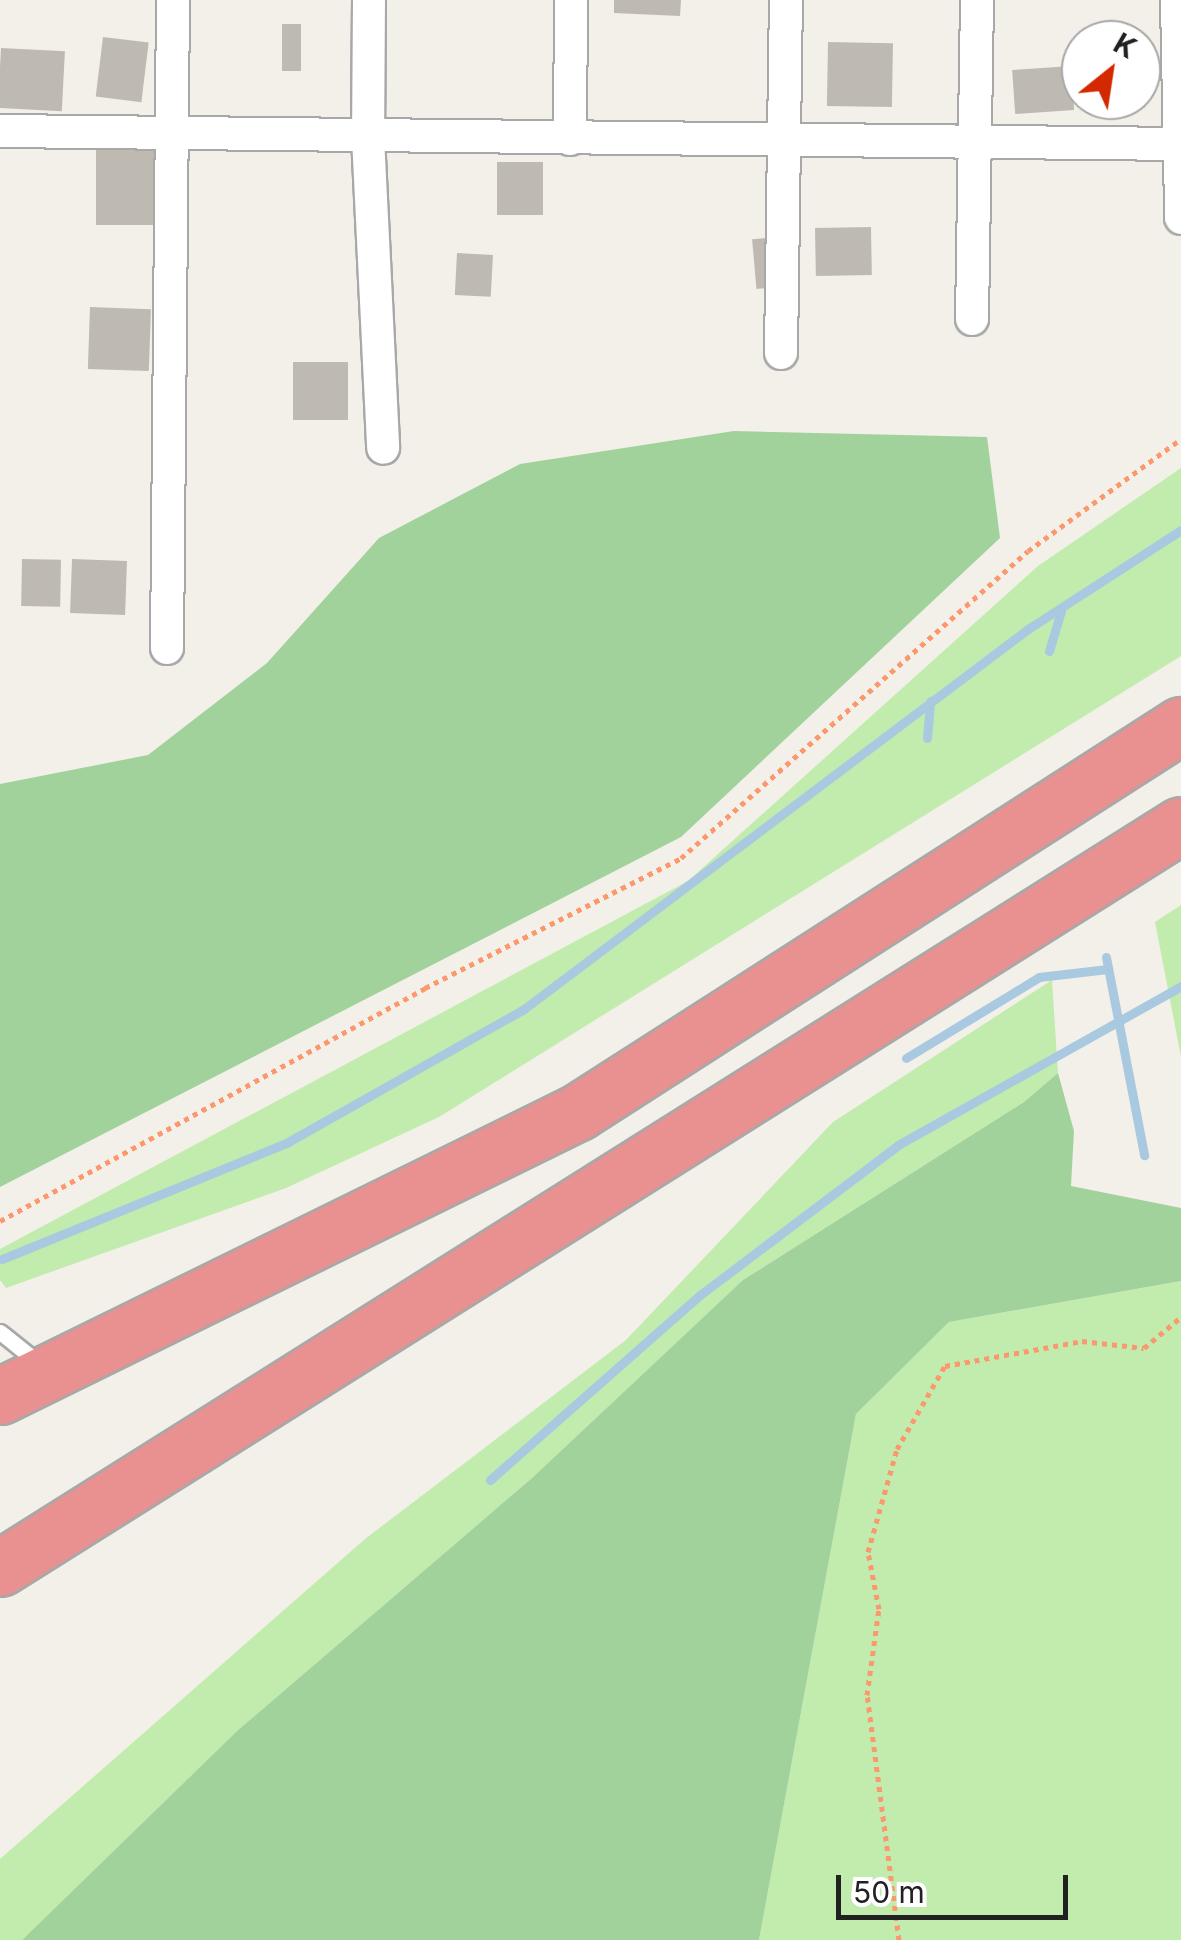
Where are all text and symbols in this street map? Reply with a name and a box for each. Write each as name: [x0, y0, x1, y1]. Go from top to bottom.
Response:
north arrow: [1061, 20, 1161, 120]
text: K: [1108, 26, 1142, 66]
scale bar: [841, 1855, 1074, 1917]
text: 50 m: [853, 1874, 925, 1910]

